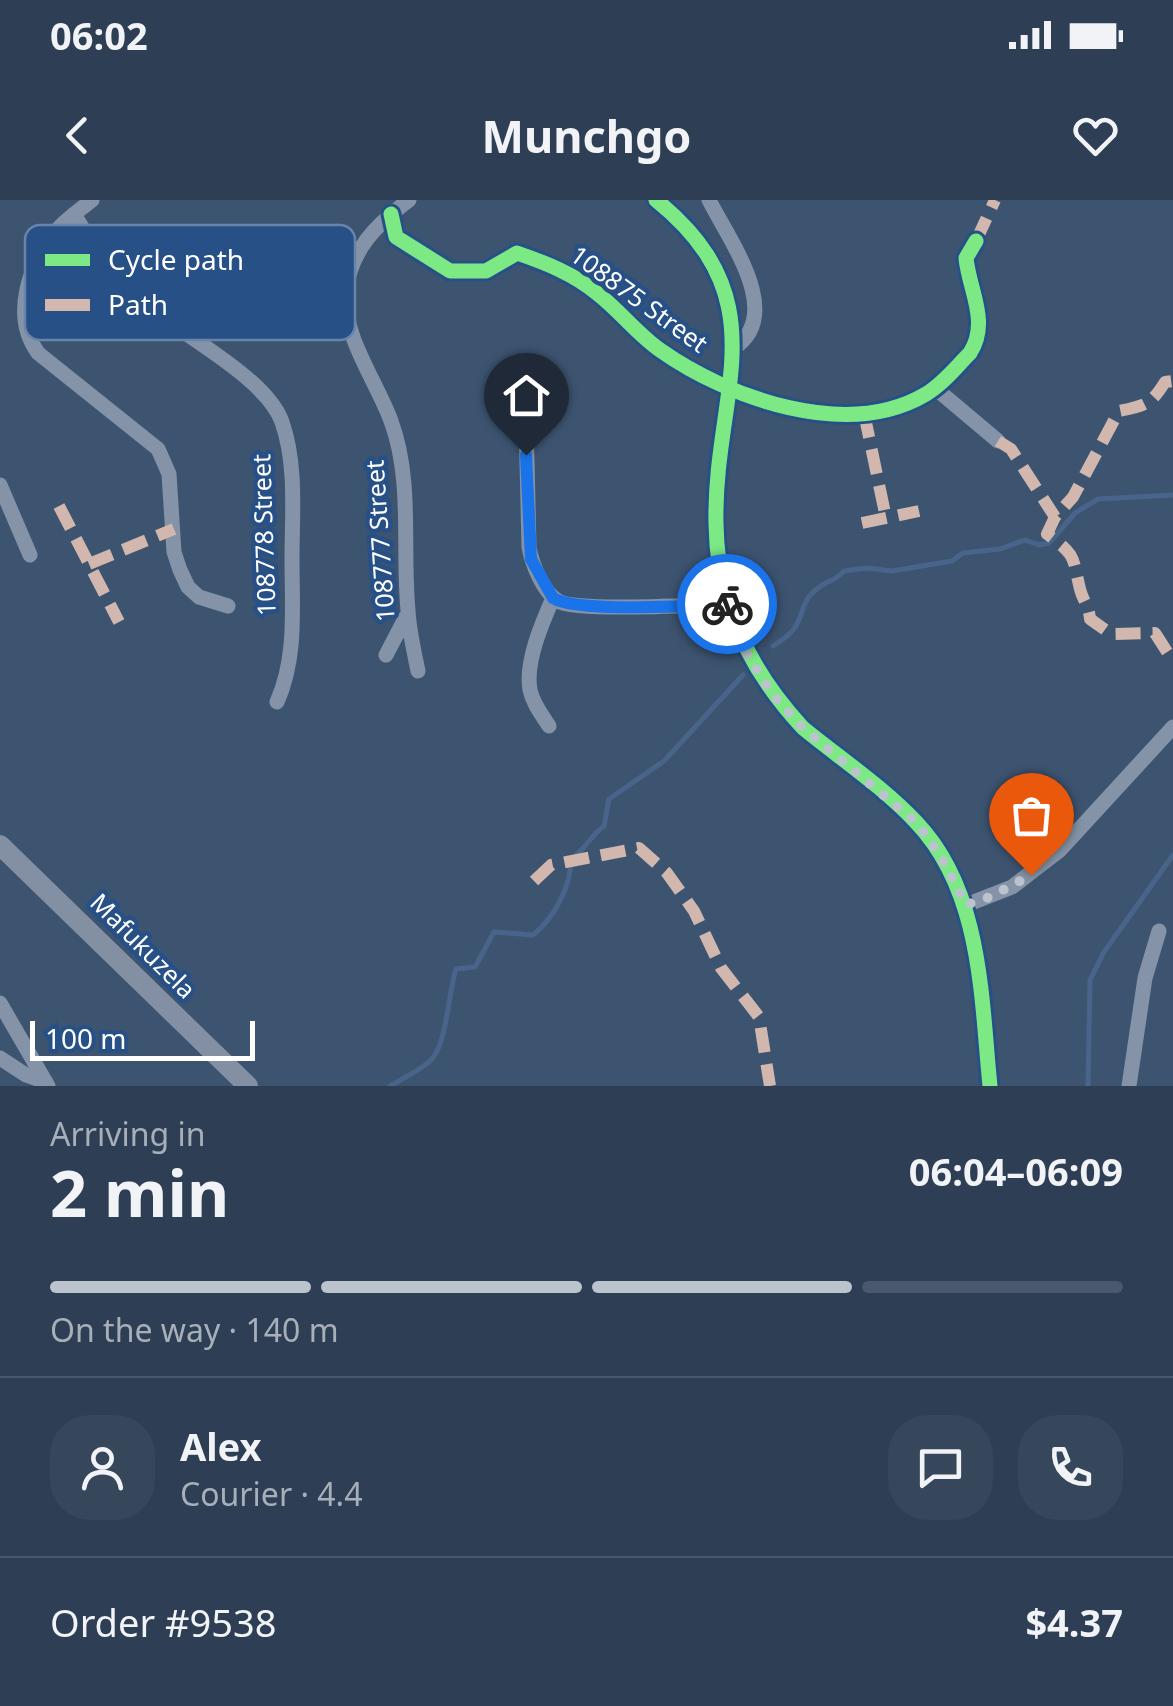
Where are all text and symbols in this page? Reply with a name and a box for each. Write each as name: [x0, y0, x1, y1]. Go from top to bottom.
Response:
text: 06:02: [50, 9, 148, 61]
text: Munchgo: [482, 105, 691, 166]
icon: back: [50, 108, 105, 163]
icon: heart: [1068, 108, 1123, 163]
legend: [25, 225, 355, 340]
street label: 108875 Street: [564, 237, 715, 360]
text: Cycle path: [108, 240, 244, 278]
text: Path: [108, 285, 168, 323]
pin: [484, 353, 569, 456]
icon: home: [499, 368, 554, 423]
street label: 108778 Street: [243, 453, 283, 617]
street label: 108777 Street: [356, 459, 402, 623]
courier: [677, 554, 777, 654]
icon: bike: [700, 577, 755, 632]
pin: [989, 773, 1074, 876]
icon: bag: [1004, 788, 1059, 843]
street label: Mafukuzela: [84, 885, 204, 1005]
scale bar: [30, 1016, 255, 1060]
text: 100 m: [45, 1019, 127, 1057]
text: Arriving in: [50, 1112, 205, 1155]
text: 06:04–06:09: [909, 1145, 1123, 1197]
text: 2 min: [50, 1148, 229, 1236]
text: On the way · 140 m: [50, 1308, 339, 1351]
button: person: [50, 1415, 155, 1520]
button: chat: [888, 1415, 993, 1520]
button: phone: [1018, 1415, 1123, 1520]
text: Alex: [180, 1420, 262, 1472]
text: Courier · 4.4: [180, 1472, 363, 1515]
text: Order #9538: [50, 1596, 276, 1648]
text: $4.37: [1025, 1596, 1123, 1648]

